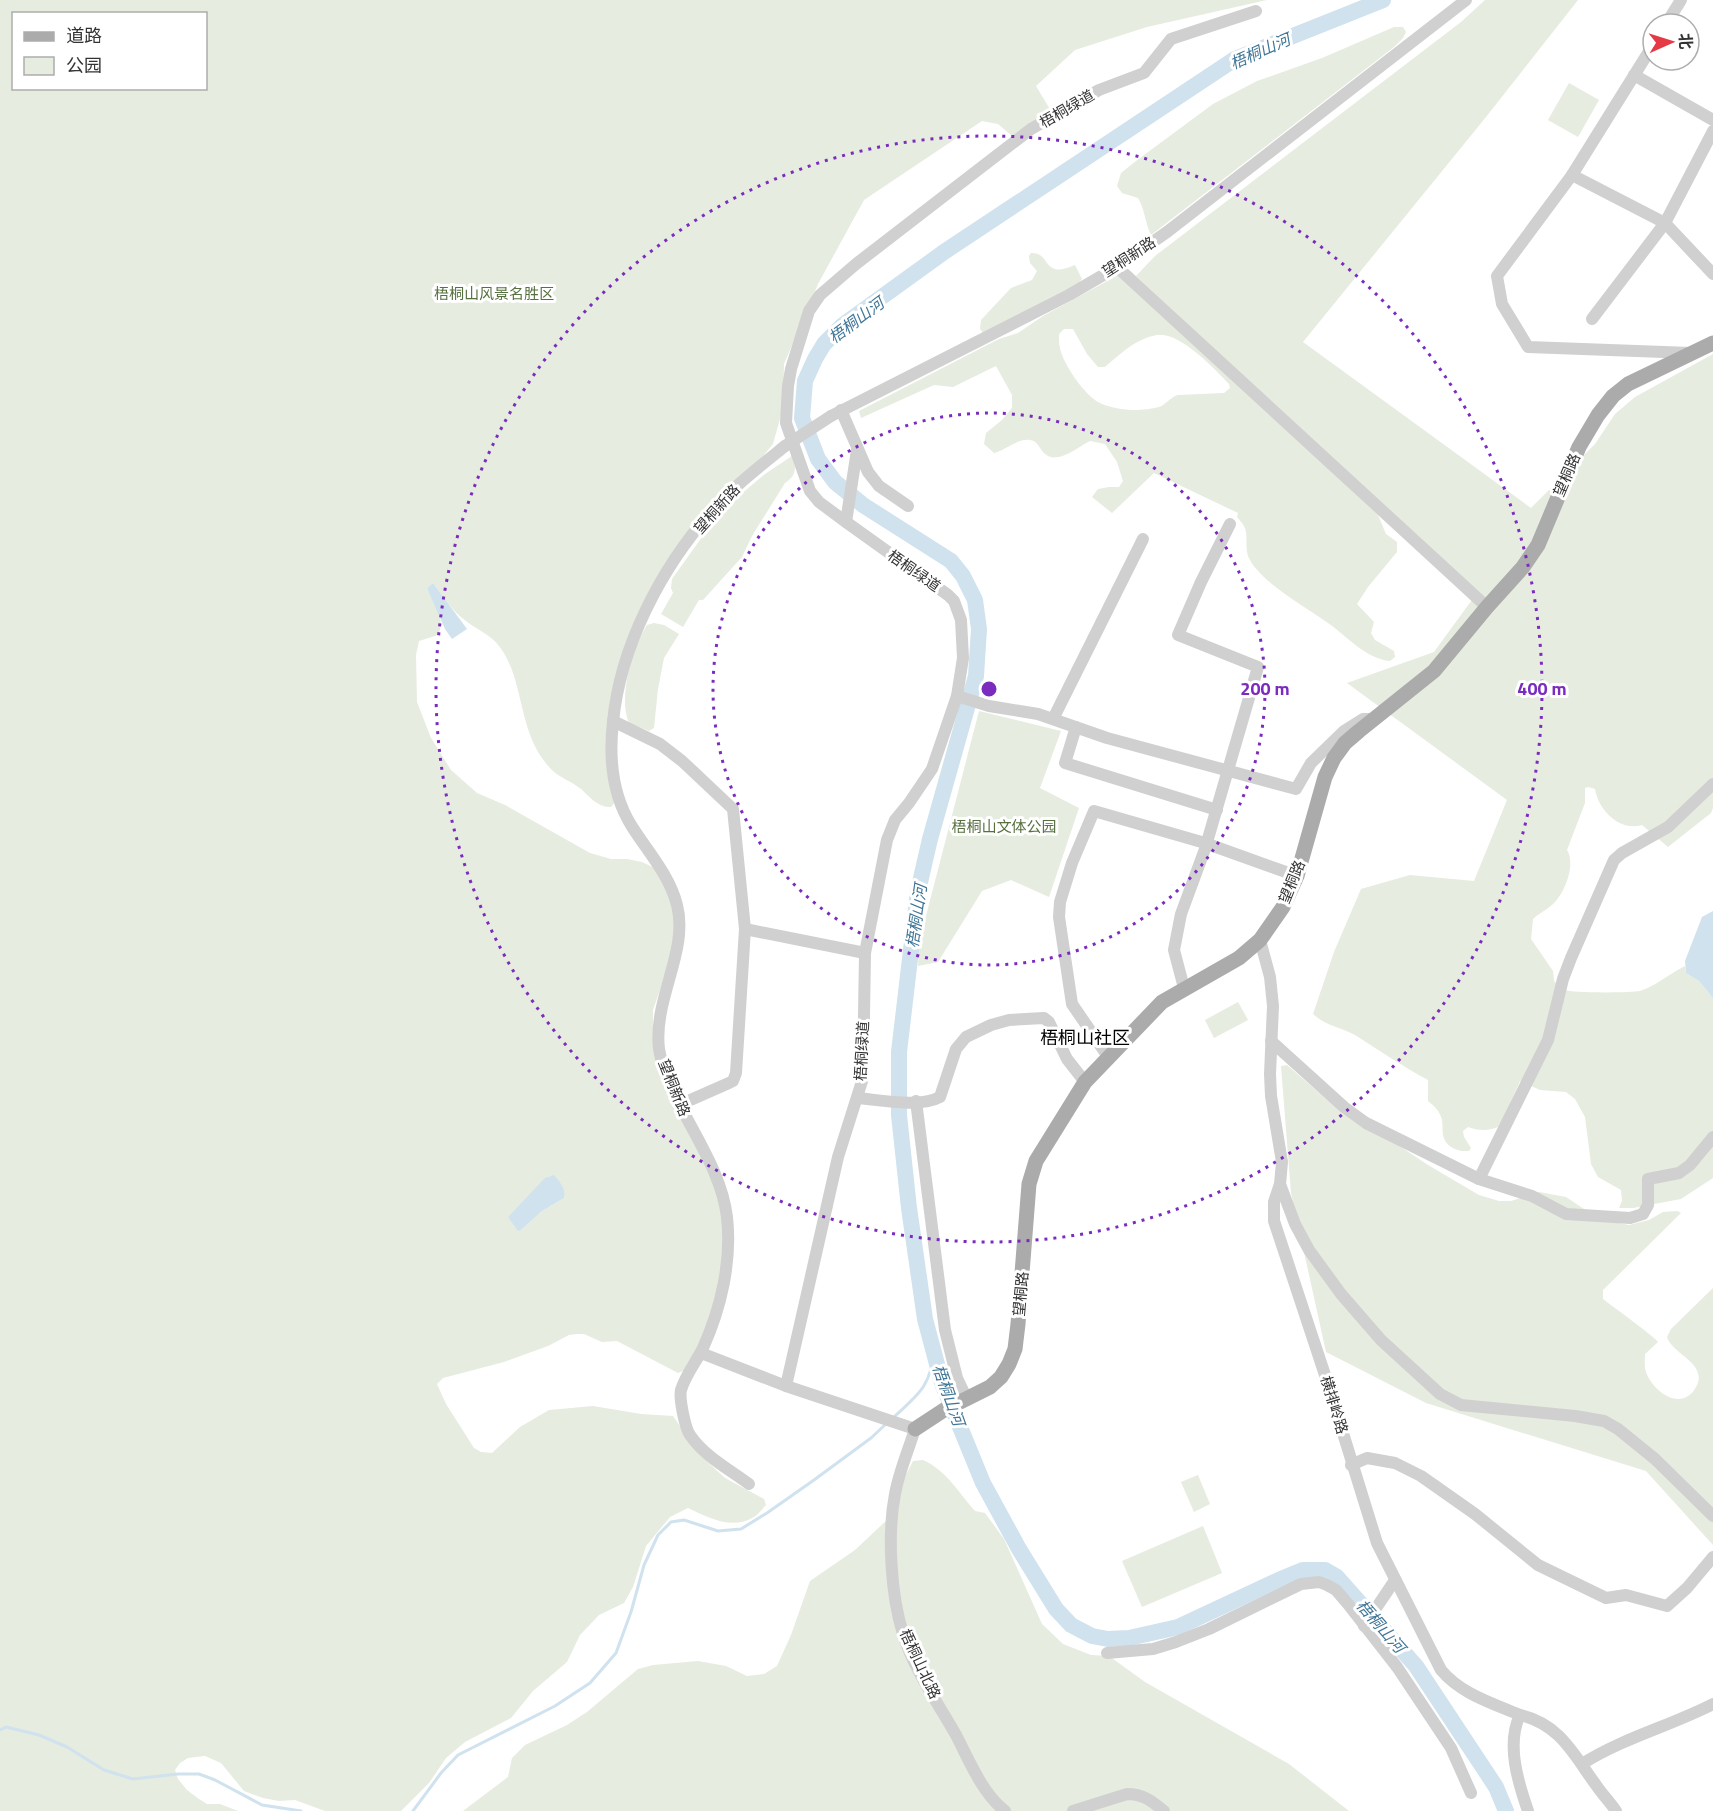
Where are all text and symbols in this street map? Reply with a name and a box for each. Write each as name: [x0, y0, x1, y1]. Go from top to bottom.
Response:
legend: [12, 12, 207, 90]
north arrow: [1641, 12, 1701, 72]
text: 道路: [66, 22, 102, 49]
water label: 梧桐山河: [1226, 26, 1297, 75]
text: 北: [1674, 33, 1698, 50]
text: 公园: [66, 52, 102, 79]
street label: 梧桐绿道: [1035, 84, 1098, 134]
street label: 望桐新路: [1097, 231, 1160, 283]
park label: 梧桐山风景名胜区: [434, 282, 554, 305]
water label: 梧桐山河: [823, 289, 891, 349]
street label: 望桐路: [1547, 450, 1586, 500]
street label: 望桐新路: [688, 479, 745, 539]
street label: 梧桐绿道: [883, 544, 945, 597]
text: 200 m: [1240, 675, 1290, 702]
text: 400 m: [1517, 675, 1567, 702]
centre of rings: [979, 679, 999, 699]
park label: 梧桐山文体公园: [951, 815, 1057, 838]
street label: 望桐路: [1272, 857, 1311, 907]
water label: 梧桐山河: [900, 880, 933, 949]
street label: 梧桐绿道: [848, 1020, 875, 1082]
district label: 梧桐山社区: [1040, 1024, 1130, 1051]
street label: 望桐新路: [653, 1056, 696, 1120]
street label: 望桐路: [1007, 1271, 1034, 1317]
water label: 梧桐山河: [927, 1361, 972, 1432]
street label: 横排岭路: [1315, 1373, 1354, 1437]
water label: 梧桐山河: [1351, 1594, 1413, 1660]
street label: 梧桐山北路: [894, 1625, 947, 1703]

